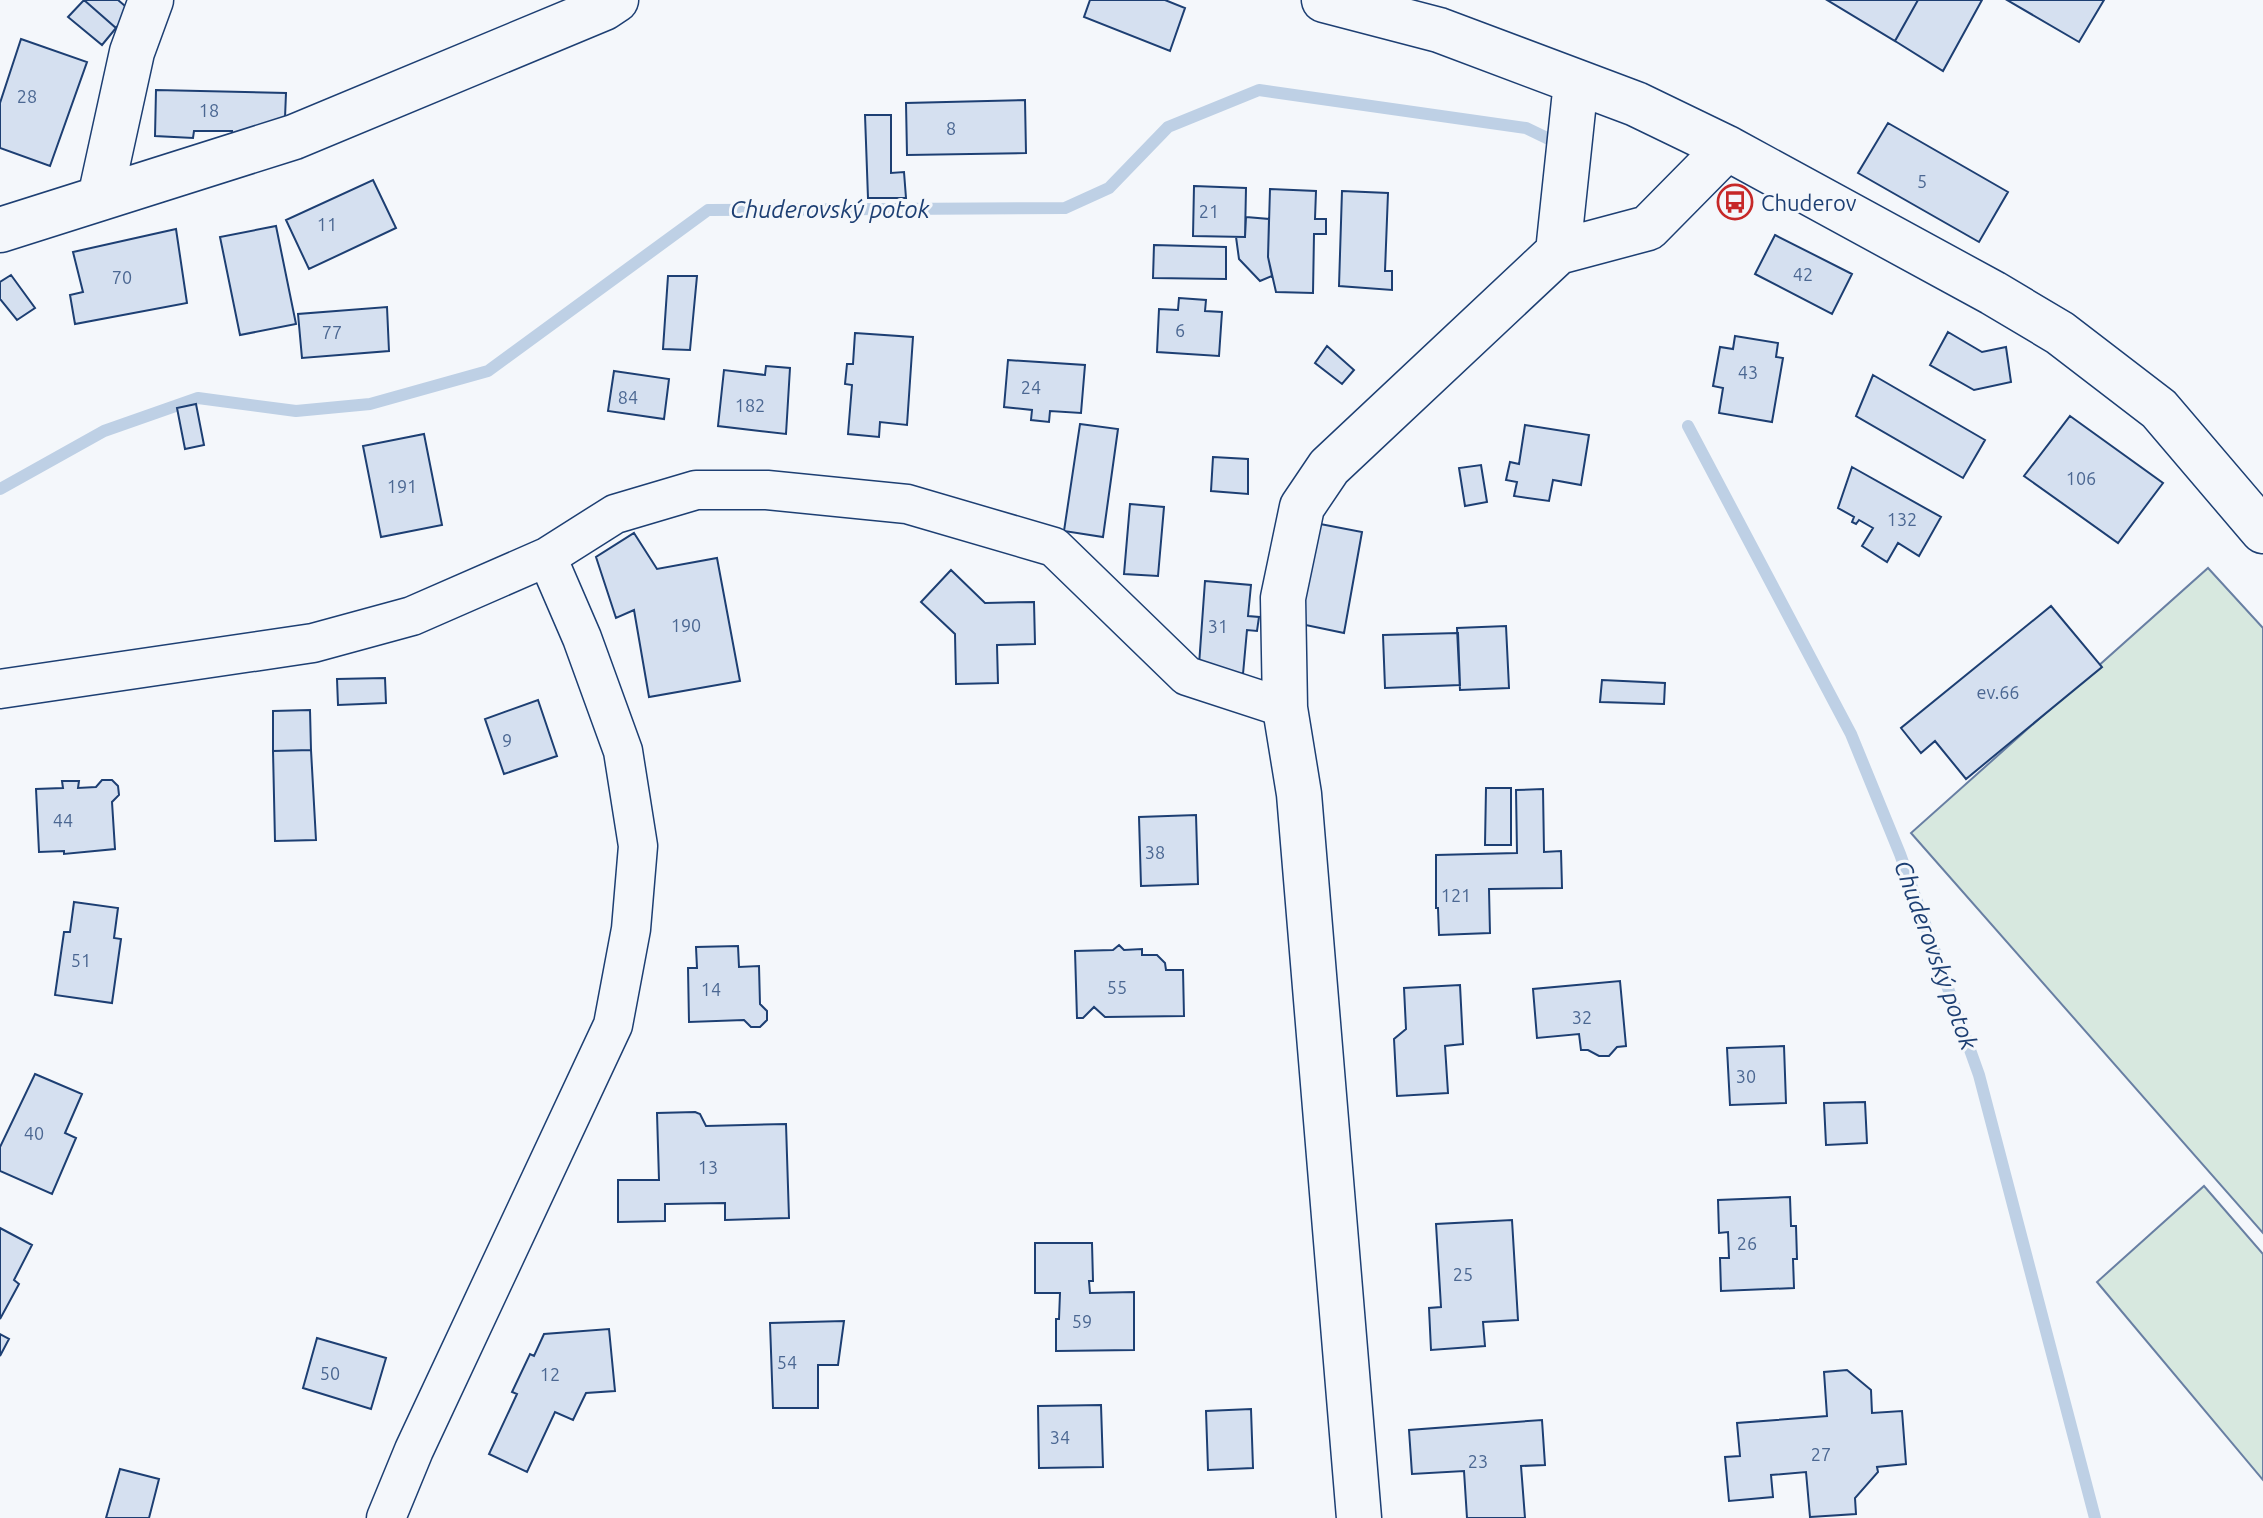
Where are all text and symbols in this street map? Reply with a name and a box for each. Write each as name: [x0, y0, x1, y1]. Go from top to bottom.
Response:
house number: 28: [17, 86, 37, 106]
house number: 18: [199, 100, 219, 120]
house number: 8: [946, 118, 956, 138]
house number: 5: [1917, 171, 1927, 191]
bus stop icon: Chuderov: [1716, 183, 1754, 221]
place label: Chuderov: [1761, 190, 1857, 215]
water label: Chuderovský potok: [730, 196, 931, 223]
house number: 21: [1199, 201, 1219, 221]
house number: 11: [317, 214, 337, 234]
house number: 42: [1793, 264, 1813, 284]
house number: 70: [112, 267, 132, 287]
house number: 6: [1175, 320, 1185, 340]
house number: 77: [322, 322, 342, 342]
house number: 43: [1738, 362, 1758, 382]
house number: 24: [1021, 377, 1041, 397]
house number: 84: [618, 387, 638, 407]
house number: 182: [735, 395, 765, 415]
house number: 106: [2066, 468, 2096, 488]
house number: 191: [387, 476, 417, 496]
house number: 132: [1887, 509, 1917, 529]
house number: 190: [671, 615, 701, 635]
house number: 31: [1208, 616, 1228, 636]
house number: ev.66: [1977, 682, 2019, 702]
house number: 9: [502, 730, 512, 750]
house number: 44: [53, 810, 73, 830]
house number: 38: [1145, 842, 1165, 862]
water label: Chuderovský potok: [1889, 856, 1983, 1054]
house number: 121: [1441, 885, 1471, 905]
house number: 51: [71, 950, 91, 970]
house number: 55: [1107, 977, 1127, 997]
house number: 14: [701, 979, 721, 999]
house number: 32: [1572, 1007, 1592, 1027]
house number: 30: [1736, 1066, 1756, 1086]
house number: 40: [24, 1123, 44, 1143]
house number: 13: [698, 1157, 718, 1177]
house number: 26: [1737, 1233, 1757, 1253]
house number: 25: [1453, 1264, 1473, 1284]
house number: 59: [1072, 1311, 1092, 1331]
house number: 54: [777, 1352, 797, 1372]
house number: 50: [320, 1363, 340, 1383]
house number: 12: [540, 1364, 560, 1384]
house number: 34: [1050, 1427, 1070, 1447]
house number: 27: [1811, 1444, 1831, 1464]
house number: 23: [1468, 1451, 1488, 1471]

